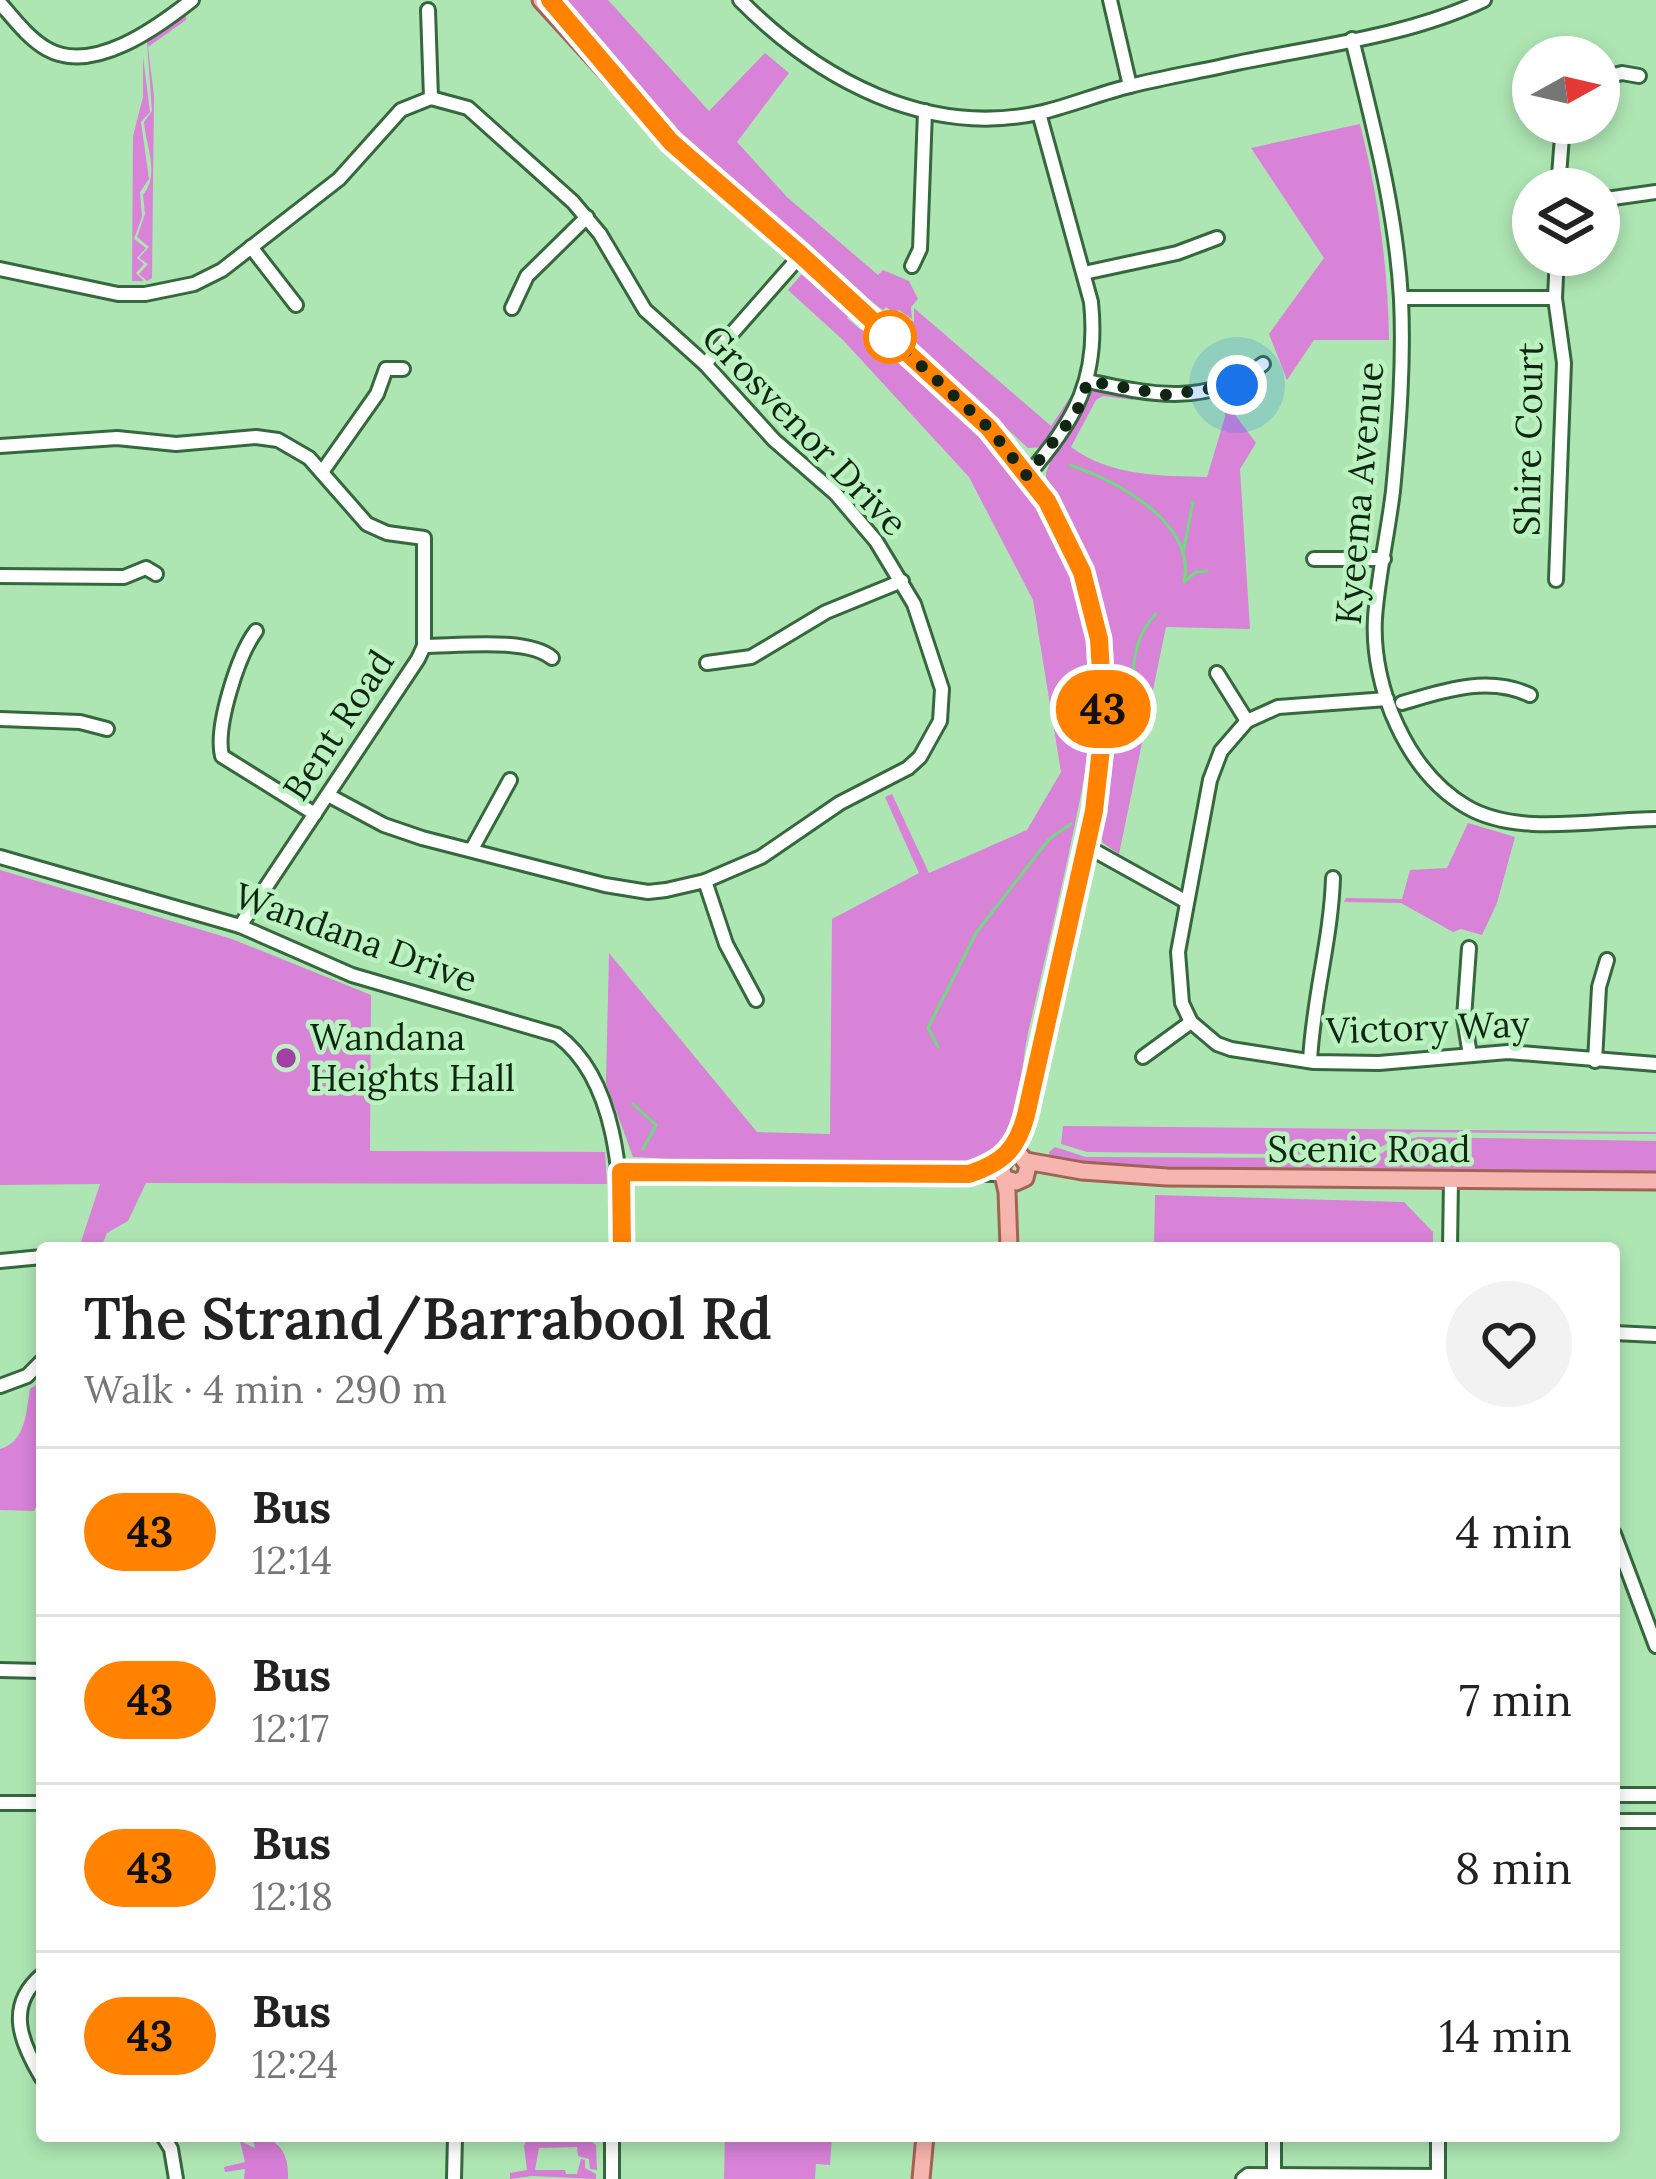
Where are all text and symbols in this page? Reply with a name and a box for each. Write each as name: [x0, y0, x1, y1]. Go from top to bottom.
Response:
north arrow: [1512, 36, 1620, 144]
map controls: [1512, 36, 1620, 276]
button: layers: [1512, 168, 1620, 276]
unlabelled marker: [865, 312, 915, 362]
street label: Grosvenor Drive: [693, 315, 917, 545]
street label: Shire Court: [1503, 342, 1553, 536]
your location: [1207, 355, 1267, 415]
street label: Kyeema Avenue: [1325, 360, 1393, 626]
street label: Bent Road: [272, 641, 404, 809]
line badge: 43: [1049, 670, 1157, 748]
text: 43: [1080, 682, 1126, 736]
street label: Wandana Drive: [228, 872, 484, 1002]
street label: Victory Way: [1325, 1000, 1530, 1054]
place label: Wandana Heights Hall: [310, 1014, 515, 1101]
marker: Wandana Heights Hall: [273, 1045, 299, 1071]
street label: Scenic Road: [1267, 1126, 1471, 1172]
button: heart: [1446, 1281, 1572, 1407]
text: The Strand/Barrabool Rd: [84, 1282, 772, 1355]
text: Walk · 4 min · 290 m: [84, 1364, 447, 1414]
text: Bus: [252, 1478, 331, 1535]
text: 4 min: [1456, 1503, 1572, 1560]
text: 43: [127, 1505, 173, 1559]
text: 12:14: [252, 1535, 332, 1585]
text: Bus: [252, 1646, 331, 1703]
text: 7 min: [1459, 1671, 1572, 1728]
text: 43: [127, 1673, 173, 1727]
text: 12:17: [252, 1703, 329, 1753]
text: Bus: [252, 1814, 331, 1871]
text: 8 min: [1455, 1839, 1572, 1896]
text: 43: [127, 1841, 173, 1895]
text: 12:18: [252, 1871, 333, 1921]
text: Bus: [252, 1982, 331, 2039]
text: 14 min: [1439, 2007, 1572, 2064]
text: 43: [127, 2009, 173, 2063]
text: 12:24: [252, 2039, 338, 2089]

